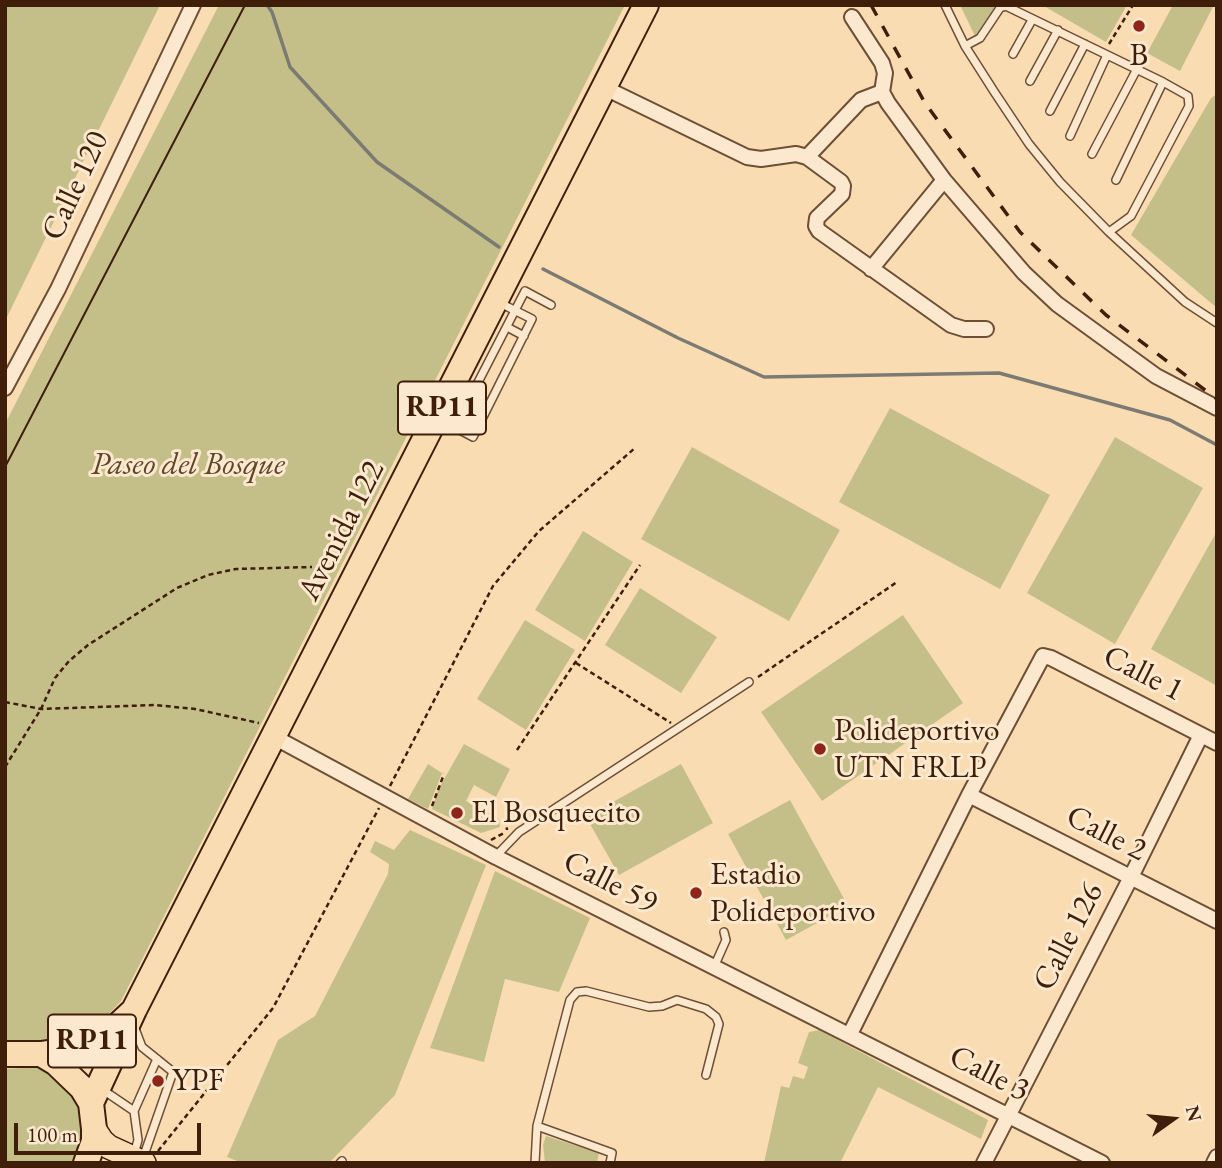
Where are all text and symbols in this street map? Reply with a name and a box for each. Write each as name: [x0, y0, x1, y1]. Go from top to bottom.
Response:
marker: B: [1131, 18, 1147, 34]
place label: B: [1130, 37, 1148, 75]
street label: Calle 120: [34, 125, 118, 247]
road number: RP11: [398, 382, 486, 434]
park label: Paseo del Bosque: [91, 446, 285, 484]
street label: Avenida 122: [290, 455, 394, 607]
street label: Calle 1: [1096, 638, 1190, 710]
place label: Polideportivo UTN FRLP: [834, 712, 1000, 787]
marker: Polideportivo UTN FRLP: [812, 741, 828, 757]
place label: El Bosquecito: [471, 794, 641, 832]
street label: Calle 2: [1059, 798, 1153, 870]
marker: El Bosquecito: [449, 805, 465, 821]
street label: Calle 59: [557, 843, 663, 923]
place label: Estadio Polideportivo: [710, 856, 876, 931]
street label: Calle 126: [1026, 877, 1112, 997]
marker: Estadio Polideportivo: [688, 885, 704, 901]
road number: RP11: [48, 1015, 136, 1068]
street label: Calle 3: [942, 1038, 1036, 1110]
place label: YPF: [172, 1062, 225, 1100]
marker: YPF: [150, 1073, 166, 1089]
north arrow: [1138, 1084, 1208, 1154]
text: N: [1180, 1103, 1208, 1124]
scale bar: [18, 1108, 205, 1152]
text: 100 m: [27, 1121, 78, 1148]

